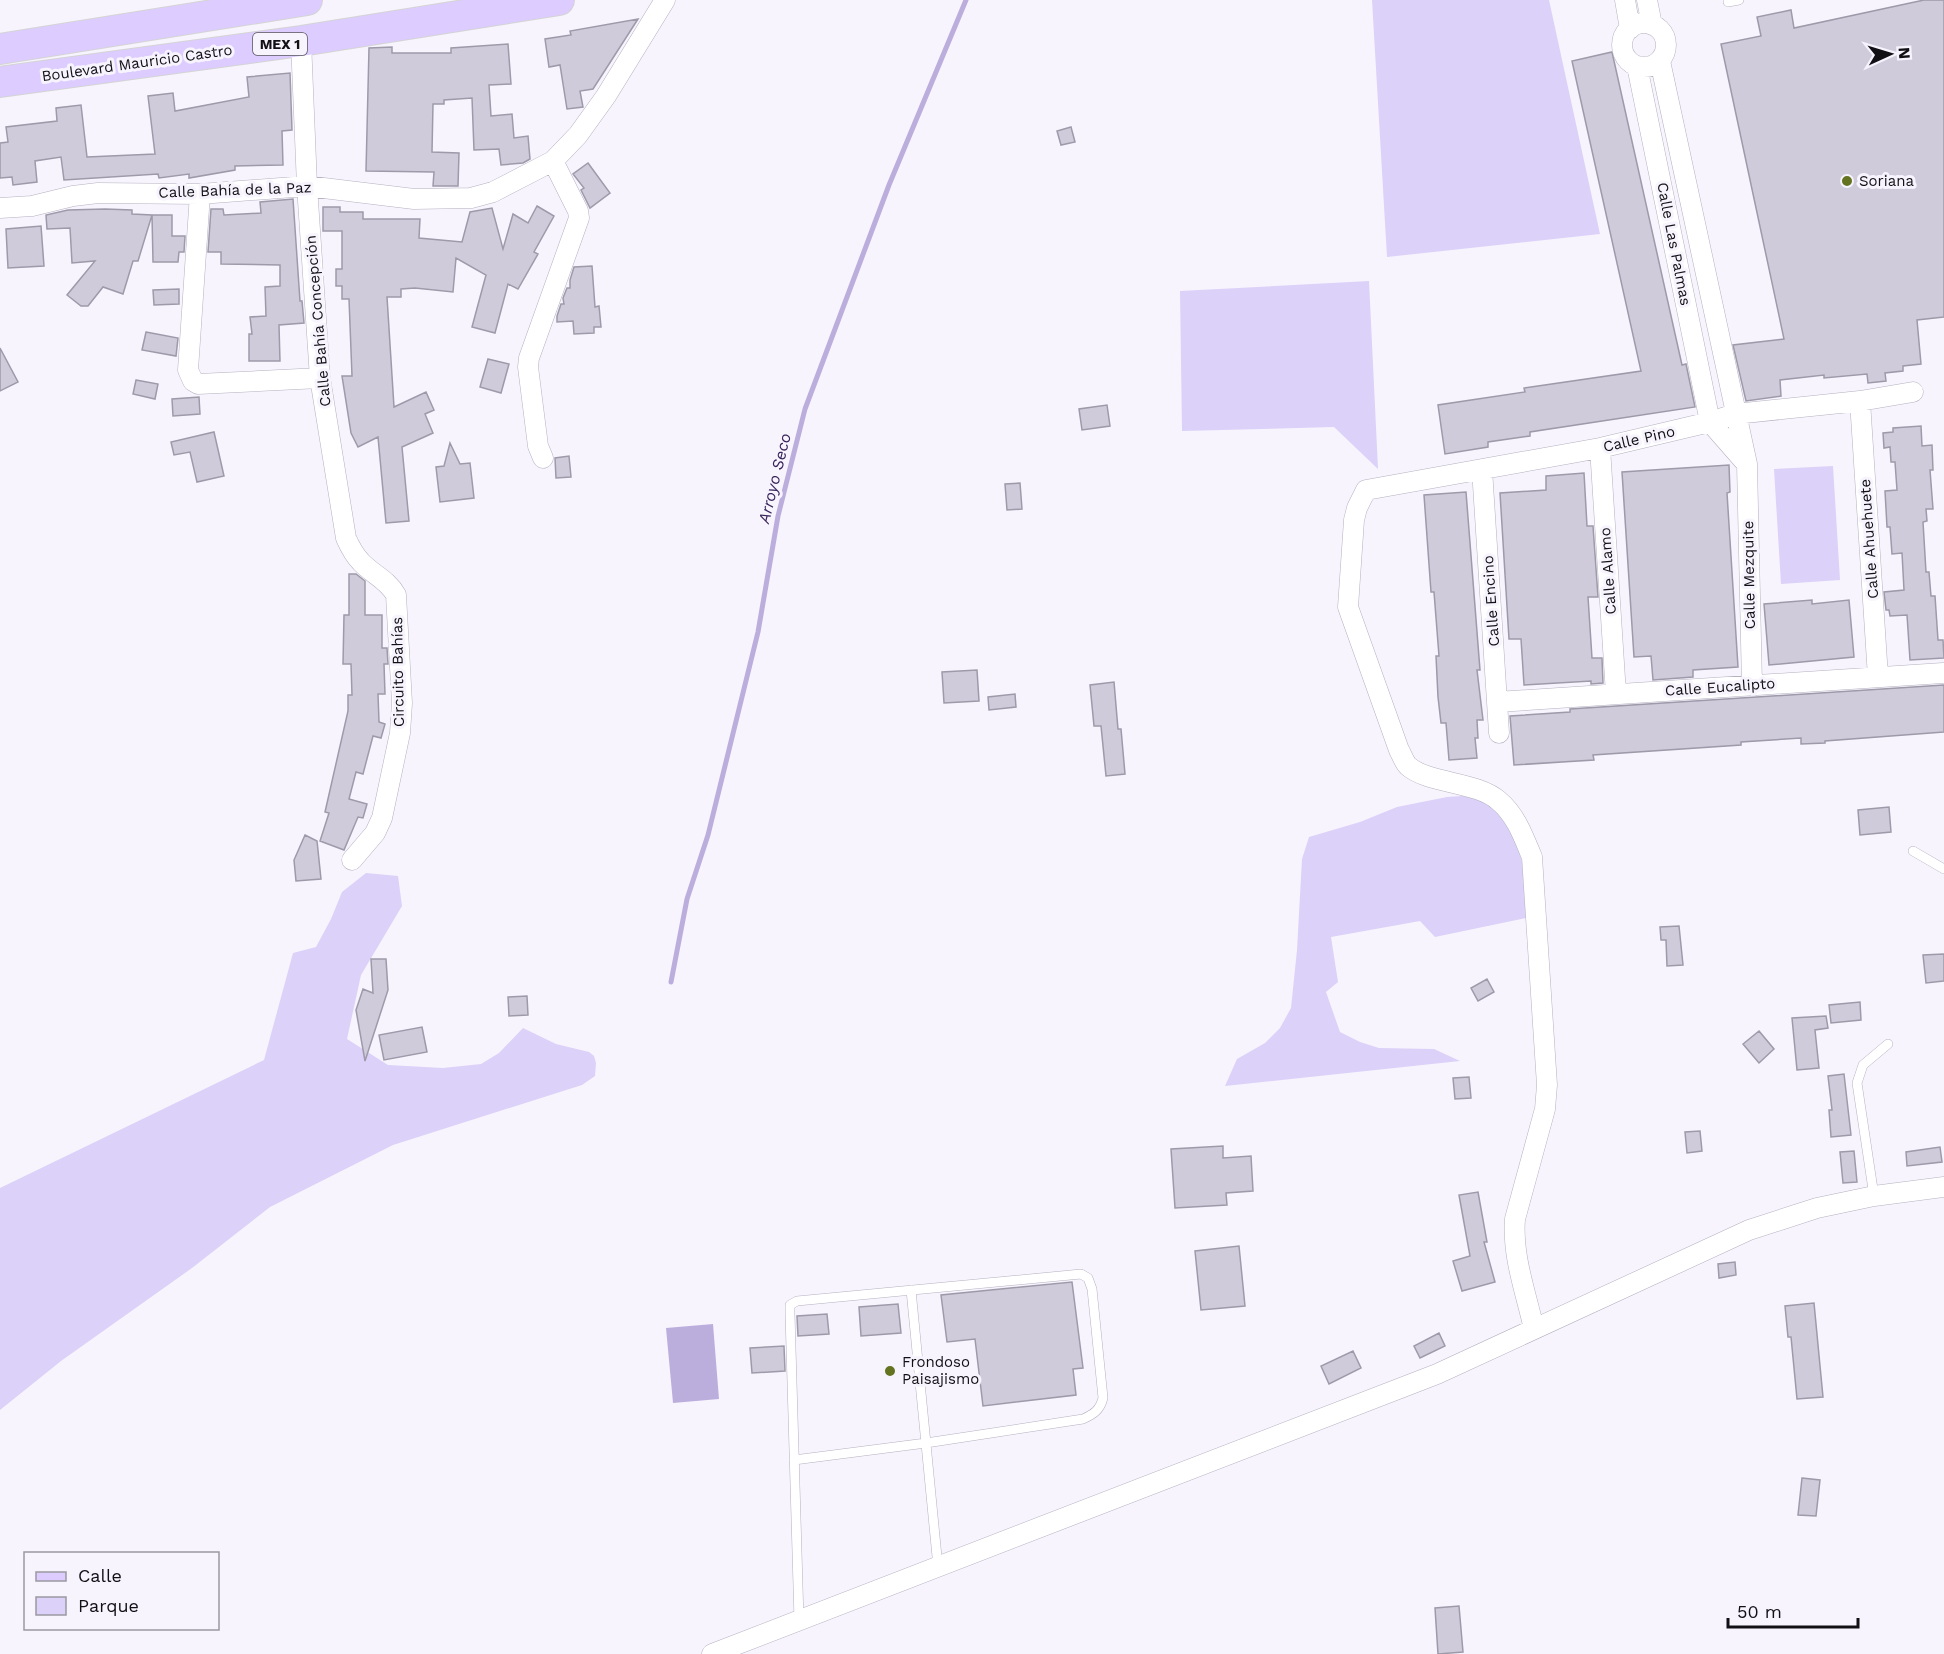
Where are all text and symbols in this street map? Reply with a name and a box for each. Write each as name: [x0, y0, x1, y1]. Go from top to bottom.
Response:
north arrow: [1860, 24, 1920, 84]
road number: MEX 1: [253, 33, 307, 55]
street label: Boulevard Mauricio Castro: [40, 41, 234, 85]
text: N: [1895, 46, 1914, 60]
place label: Soriana: [1859, 172, 1915, 190]
marker: Soriana: [1840, 174, 1854, 188]
street label: Calle Bahía de la Paz: [158, 178, 312, 202]
street label: Calle Las Palmas: [1653, 181, 1695, 307]
street label: Calle Bahía Concepción: [302, 234, 334, 408]
street label: Calle Pino: [1601, 422, 1677, 456]
water label: Arroyo Seco: [754, 431, 795, 526]
street label: Calle Ahuehuete: [1856, 478, 1882, 600]
street label: Calle Mezquite: [1739, 521, 1759, 629]
street label: Calle Alamo: [1596, 527, 1620, 615]
street label: Calle Encino: [1479, 555, 1503, 647]
street label: Circuito Bahías: [388, 617, 408, 727]
street label: Calle Eucalipto: [1664, 674, 1776, 700]
place label: Frondoso Paisajismo: [902, 1353, 979, 1388]
marker: Frondoso Paisajismo: [883, 1364, 897, 1378]
legend: [24, 1552, 219, 1630]
text: Calle: [78, 1565, 122, 1586]
scale bar: [1728, 1591, 1858, 1629]
text: Parque: [78, 1595, 139, 1616]
text: 50 m: [1737, 1601, 1782, 1622]

